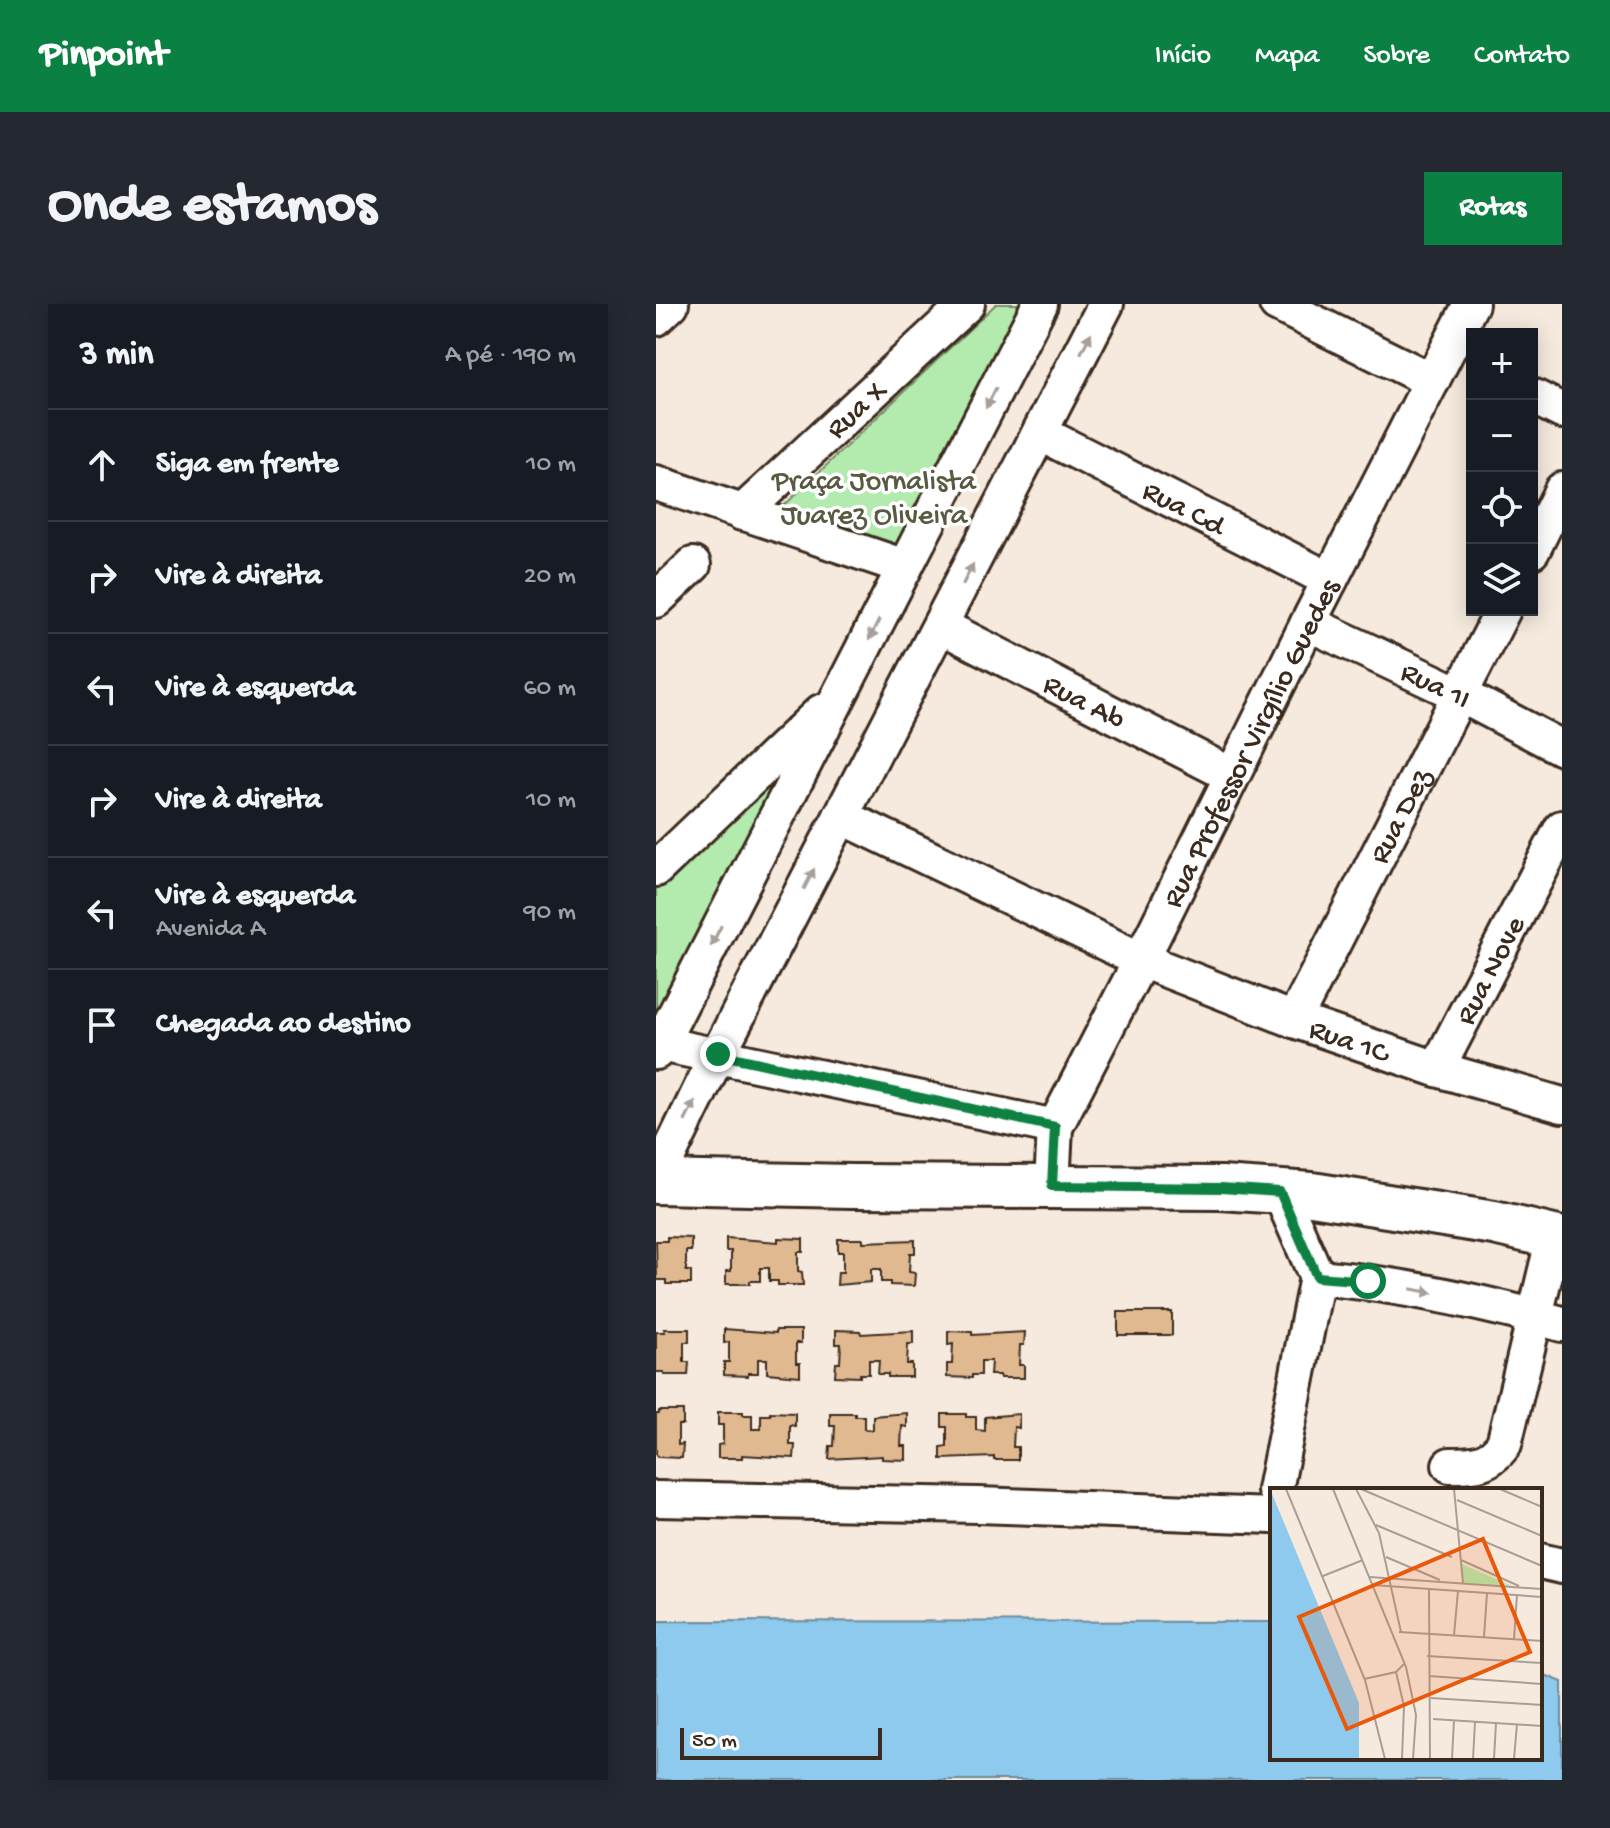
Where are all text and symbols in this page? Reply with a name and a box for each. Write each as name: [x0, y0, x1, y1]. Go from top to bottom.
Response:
text: Pinpoint: [40, 34, 168, 78]
text: Início: [1155, 40, 1211, 73]
text: Mapa: [1255, 40, 1319, 73]
text: Sobre: [1363, 40, 1430, 73]
text: Contato: [1474, 40, 1570, 73]
button: Rotas: [1424, 172, 1562, 245]
text: Onde estamos: [48, 175, 376, 241]
map controls: [1466, 328, 1538, 616]
button: +: [1466, 328, 1538, 400]
one-way arrow: [1080, 331, 1093, 354]
text: 3 min: [80, 336, 153, 376]
text: A pé · 190 m: [445, 341, 576, 372]
street label: Rua X: [821, 374, 896, 448]
one-way arrow: [985, 387, 998, 410]
button: −: [1466, 400, 1538, 472]
icon: ahead: [80, 443, 124, 487]
text: Siga em frente: [156, 448, 338, 483]
text: 10 m: [526, 450, 576, 481]
park label: Praça Jornalista Juarez Oliveira: [771, 466, 977, 535]
button: locate: [1466, 472, 1538, 544]
street label: Rua Cd: [1136, 475, 1232, 547]
button: layers: [1466, 544, 1538, 616]
icon: right: [80, 555, 124, 599]
text: Vire à direita: [156, 560, 322, 595]
text: 20 m: [524, 562, 576, 593]
one-way arrow: [960, 563, 974, 585]
street label: Rua Professor Virgílio Guedes: [1157, 573, 1350, 914]
one-way arrow: [867, 619, 881, 642]
street label: Rua 1I: [1394, 656, 1475, 719]
icon: left: [80, 667, 124, 711]
street label: Rua Ab: [1036, 669, 1130, 740]
text: Vire à esquerda: [156, 672, 355, 707]
text: 60 m: [523, 674, 576, 705]
street label: Rua Dez: [1364, 763, 1442, 870]
icon: right: [80, 779, 124, 823]
text: Vire à direita: [156, 784, 322, 819]
text: 10 m: [526, 786, 576, 817]
one-way arrow: [802, 868, 815, 891]
text: Vire à esquerda: [156, 880, 355, 915]
icon: left: [80, 891, 124, 935]
text: 90 m: [524, 898, 576, 929]
street label: Rua Nove: [1450, 911, 1535, 1032]
text: Avenida A: [156, 915, 265, 946]
one-way arrow: [709, 925, 723, 948]
icon: arrive: [80, 1003, 124, 1047]
text: Chegada ao destino: [156, 1008, 411, 1043]
street label: Rua 1C: [1304, 1014, 1394, 1074]
route end: [700, 1036, 736, 1072]
one-way arrow: [684, 1099, 697, 1122]
route start: [1350, 1263, 1386, 1299]
one-way arrow: [1410, 1286, 1435, 1298]
inset map: [1270, 1488, 1542, 1760]
scale bar: [680, 1724, 882, 1760]
text: 50 m: [692, 1729, 737, 1755]

